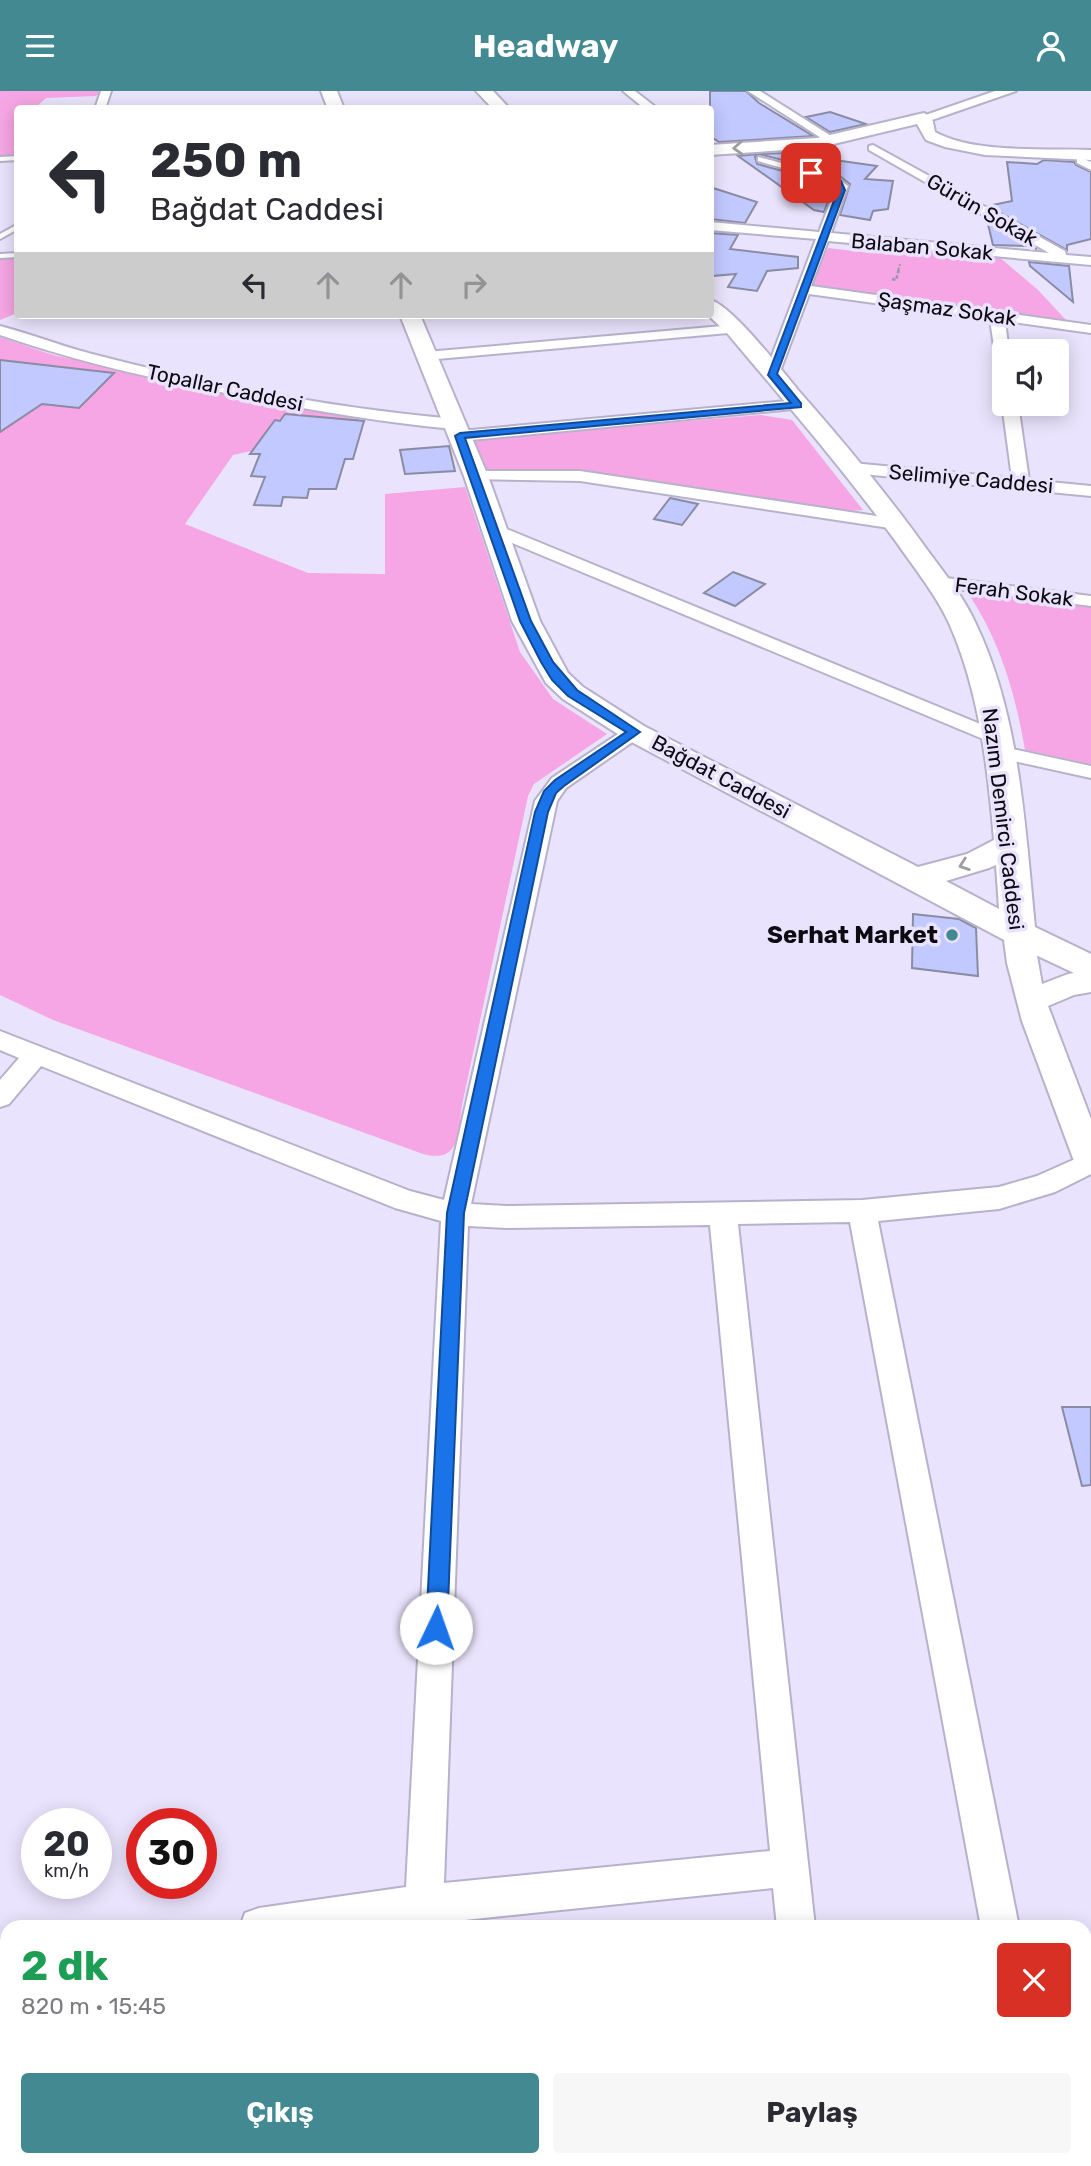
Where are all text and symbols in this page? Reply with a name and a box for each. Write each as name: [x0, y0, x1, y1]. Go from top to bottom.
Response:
icon: menu: [21, 27, 59, 65]
text: Headway: [473, 27, 618, 65]
icon: person: [1032, 27, 1070, 65]
text: 250 m: [150, 131, 302, 189]
icon: left: [35, 133, 126, 224]
one-way arrow: [732, 140, 743, 155]
pin: [781, 143, 841, 203]
icon: arrive: [792, 154, 830, 192]
street label: Gürün Sokak: [922, 168, 1042, 251]
text: Bağdat Caddesi: [150, 190, 384, 228]
street label: Balaban Sokak: [850, 228, 994, 265]
icon: left: [236, 266, 274, 304]
icon: ahead: [309, 266, 347, 304]
icon: ahead: [382, 266, 420, 304]
icon: right: [455, 266, 493, 304]
street label: Şaşmaz Sokak: [876, 286, 1018, 331]
map controls: [992, 339, 1069, 416]
button: sound: [992, 339, 1069, 416]
street label: Topallar Caddesi: [145, 359, 305, 416]
street label: Selimiye Caddesi: [888, 459, 1054, 498]
street label: Ferah Sokak: [953, 572, 1075, 611]
street label: Nazım Demirci Caddesi: [977, 707, 1030, 931]
street label: Bağdat Caddesi: [648, 729, 795, 824]
one-way arrow: [958, 857, 971, 871]
place label: Serhat Market: [767, 921, 938, 949]
marker: Serhat Market: [944, 927, 960, 943]
position arrow: [399, 1591, 473, 1665]
speed limit sign: 30: [126, 1808, 217, 1899]
text: 20: [43, 1823, 90, 1865]
text: km/h: [44, 1860, 89, 1882]
text: 2 dk: [21, 1941, 108, 1991]
button: close: [997, 1943, 1071, 2017]
text: 820 m · 15:45: [21, 1992, 166, 2020]
button: Çıkış: [21, 2073, 539, 2153]
button: Paylaş: [553, 2073, 1071, 2153]

